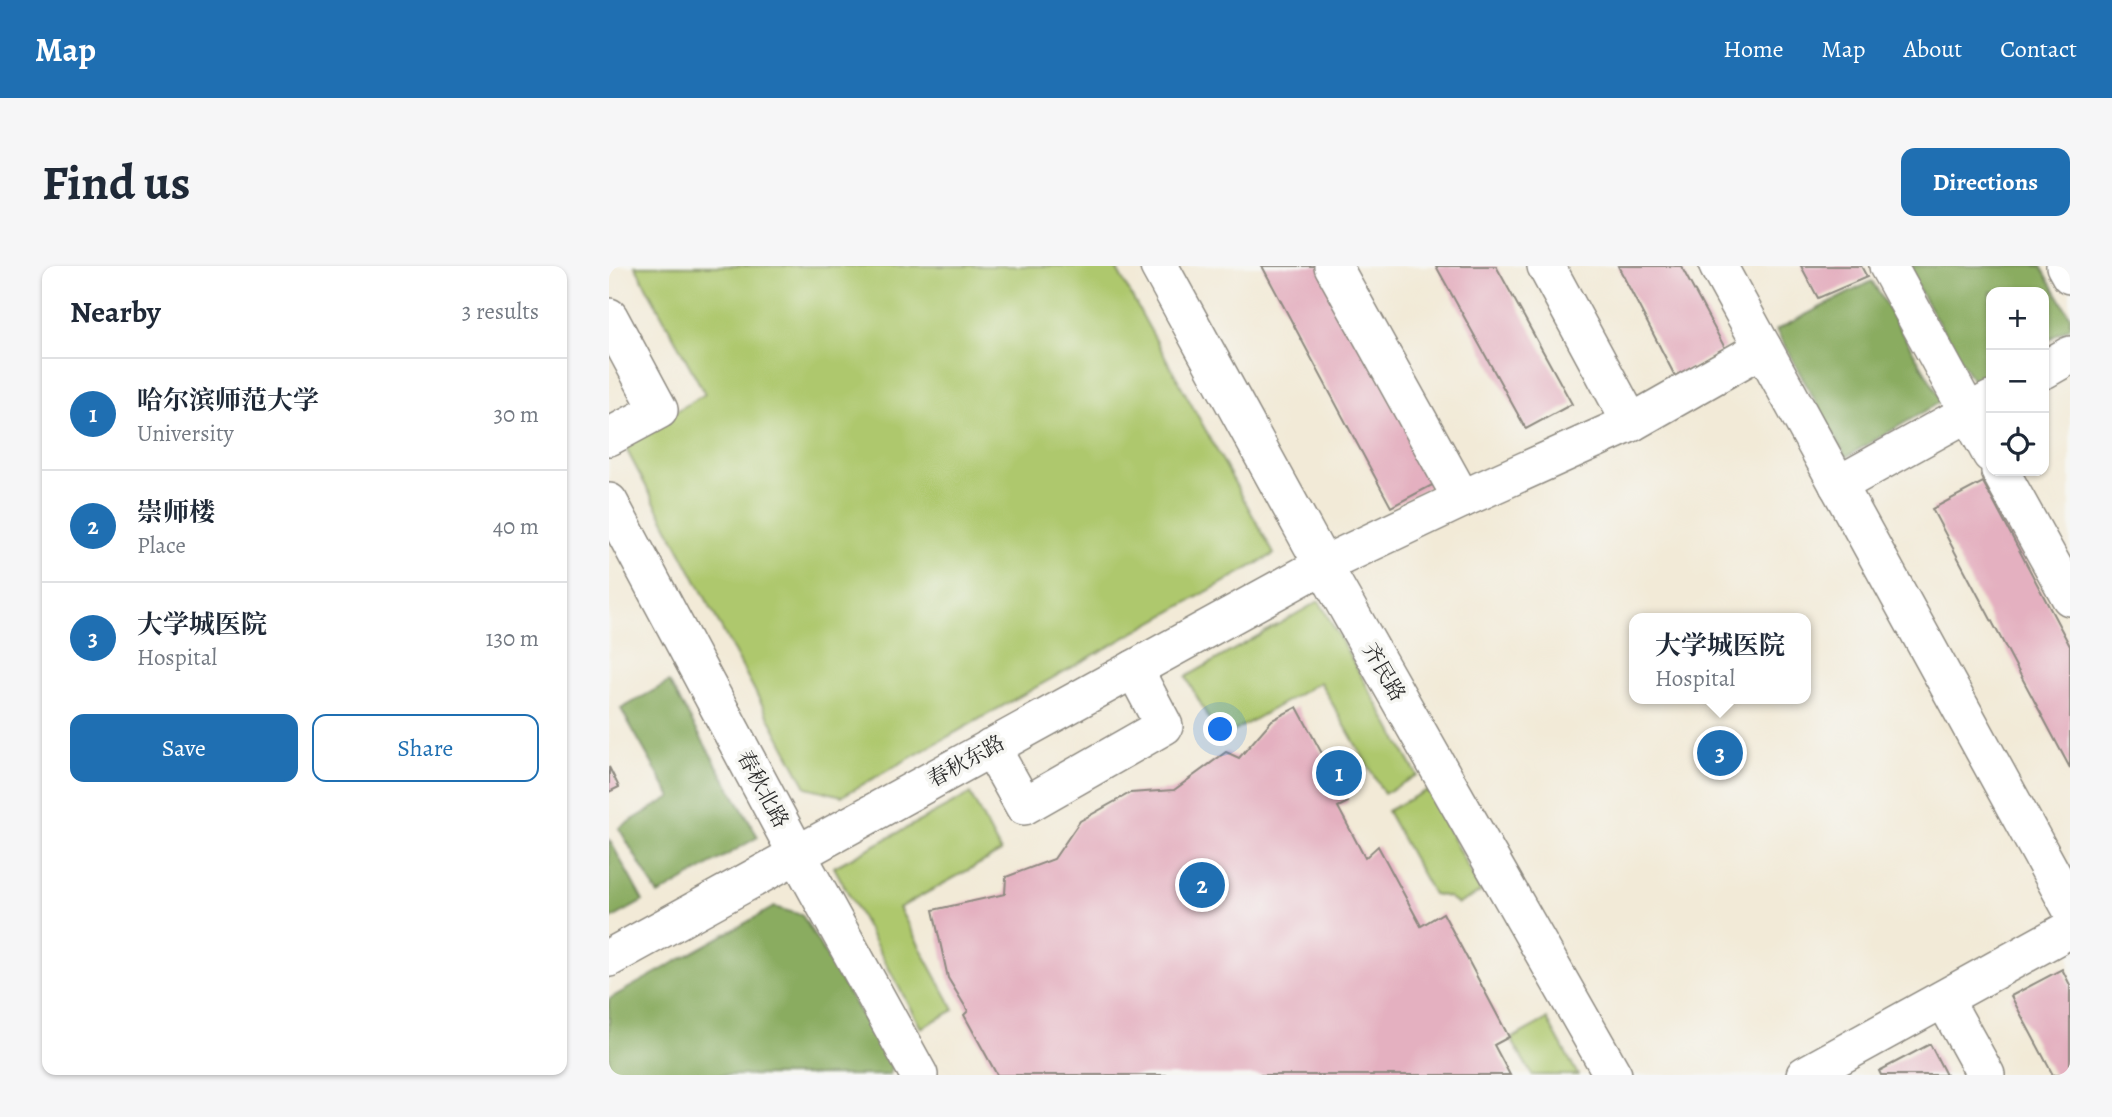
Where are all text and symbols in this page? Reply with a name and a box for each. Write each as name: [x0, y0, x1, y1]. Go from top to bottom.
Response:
text: Map: [35, 27, 96, 72]
text: Home: [1723, 33, 1784, 65]
text: Map: [1822, 33, 1866, 65]
text: About: [1904, 33, 1962, 65]
text: Contact: [2000, 33, 2077, 65]
button: Directions: [1901, 148, 2070, 216]
text: Find us: [42, 149, 190, 216]
map controls: [1986, 287, 2049, 476]
button: +: [1986, 287, 2049, 350]
text: Nearby: [70, 292, 161, 332]
text: 3 results: [462, 296, 539, 327]
button: −: [1986, 350, 2049, 413]
text: 哈尔滨师范大学: [137, 383, 319, 418]
text: 1: [89, 399, 97, 430]
text: 30 m: [493, 399, 539, 430]
button: locate: [1986, 413, 2049, 476]
text: University: [137, 418, 234, 449]
text: 崇师楼: [137, 495, 215, 530]
text: 2: [87, 511, 99, 542]
text: 40 m: [493, 511, 539, 542]
text: Place: [137, 530, 186, 561]
text: 大学城医院: [137, 607, 267, 642]
popup: [1629, 613, 1811, 704]
text: 3: [88, 623, 98, 654]
text: 130 m: [486, 623, 539, 654]
text: 大学城医院: [1655, 628, 1785, 663]
street label: 齐民路: [1356, 638, 1412, 706]
text: Hospital: [137, 642, 217, 673]
text: Hospital: [1655, 663, 1735, 694]
your location: [1203, 712, 1237, 746]
button: Save: [70, 714, 298, 782]
button: Share: [312, 714, 539, 782]
pin: 3: [1697, 727, 1743, 779]
street label: 春秋东路: [922, 728, 1010, 794]
street label: 春秋北路: [731, 745, 795, 833]
pin: 1: [1316, 747, 1362, 799]
pin: 2: [1179, 859, 1225, 911]

